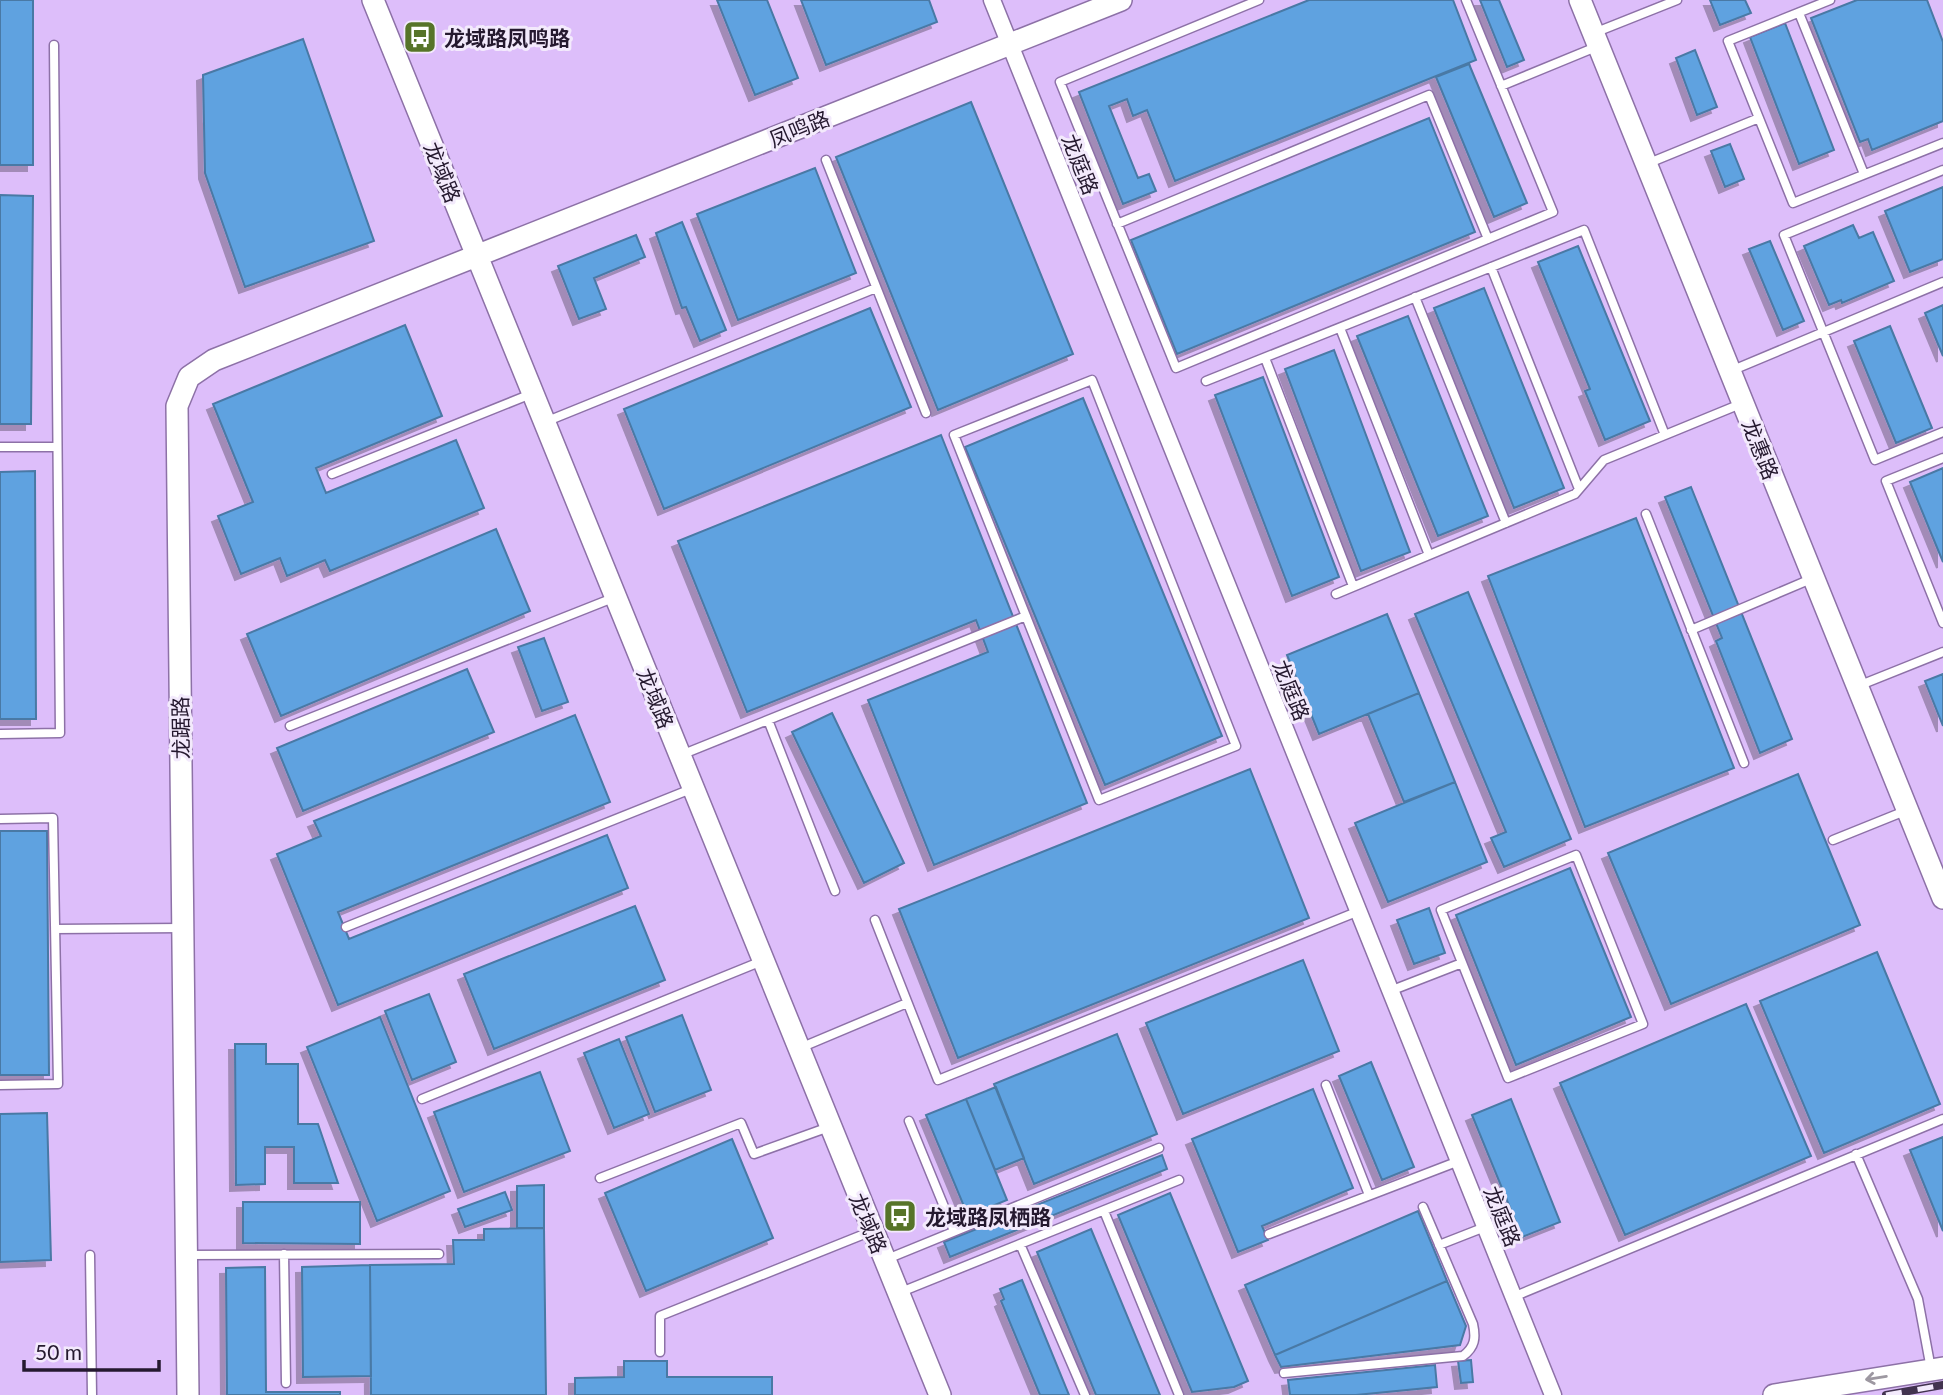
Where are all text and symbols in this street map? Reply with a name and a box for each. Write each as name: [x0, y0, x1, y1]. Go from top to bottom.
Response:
bus stop icon: 龙域路凤鸣路: [401, 18, 439, 56]
place label: 龙域路凤鸣路: [444, 25, 570, 50]
street label: 凤鸣路: [765, 105, 833, 151]
street label: 龙庭路: [1058, 130, 1104, 198]
street label: 龙域路: [420, 138, 466, 206]
street label: 龙惠路: [1738, 415, 1784, 483]
street label: 龙庭路: [1269, 656, 1315, 724]
street label: 龙域路: [633, 664, 679, 732]
street label: 龙踞路: [167, 696, 193, 760]
street label: 龙庭路: [1480, 1182, 1526, 1250]
street label: 龙域路: [845, 1189, 893, 1257]
bus stop icon: 龙域路凤栖路: [881, 1197, 919, 1235]
place label: 龙域路凤栖路: [925, 1204, 1051, 1229]
scale bar: [24, 1328, 159, 1372]
text: 50 m: [35, 1339, 82, 1364]
one-way arrow: [1865, 1372, 1888, 1385]

